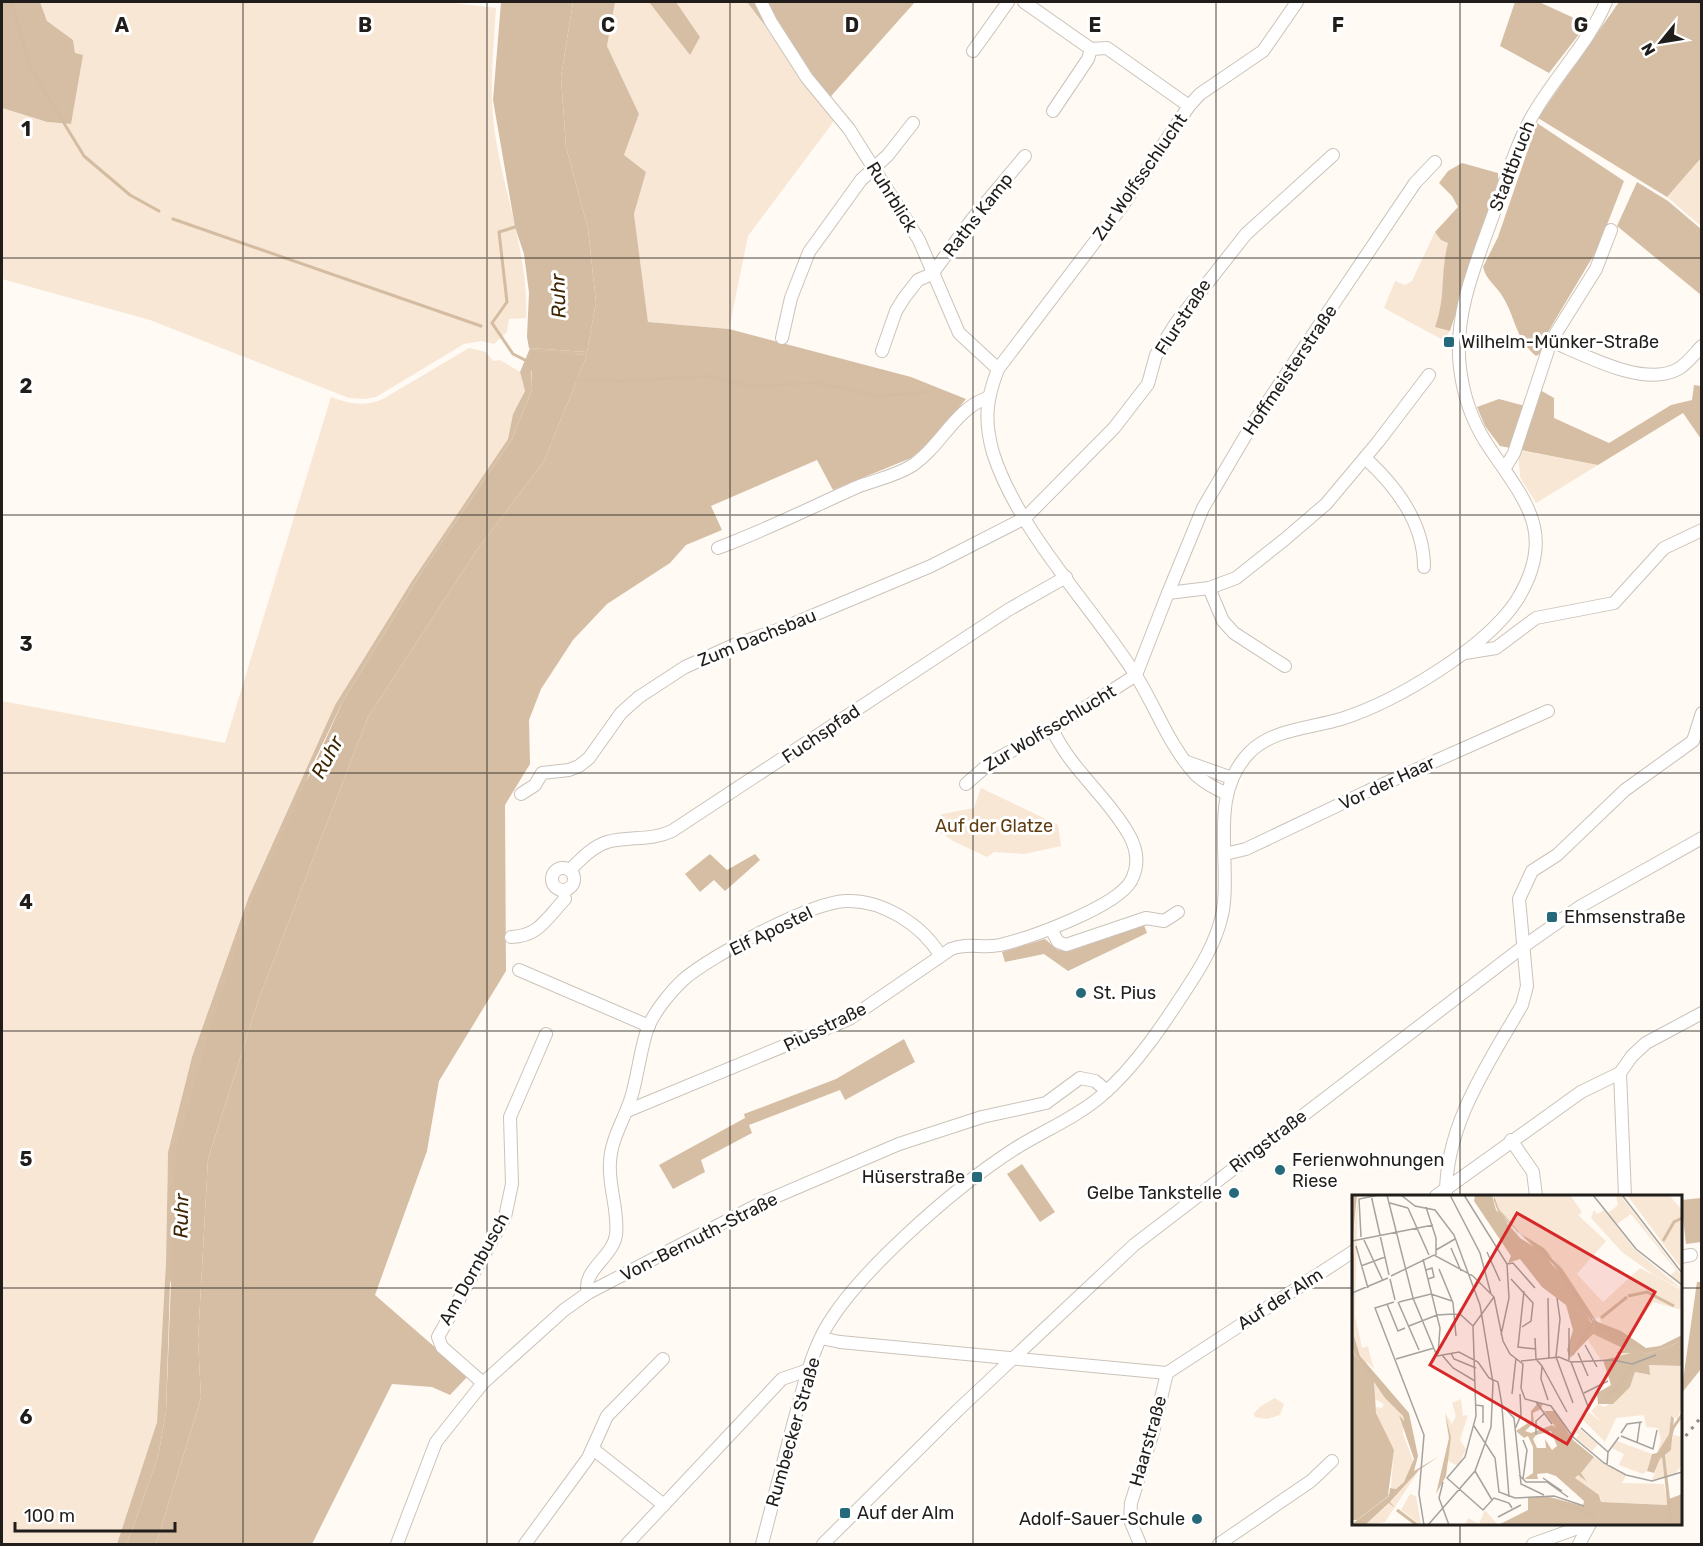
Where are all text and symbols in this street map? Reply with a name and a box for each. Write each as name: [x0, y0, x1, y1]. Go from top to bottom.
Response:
north arrow: [1631, 12, 1691, 72]
text: A: [115, 13, 130, 37]
text: B: [358, 13, 372, 37]
text: C: [601, 13, 615, 37]
text: D: [845, 13, 859, 37]
text: E: [1089, 13, 1101, 37]
text: F: [1332, 13, 1344, 37]
text: G: [1574, 13, 1588, 37]
text: N: [1637, 40, 1660, 59]
street label: Zur Wolfsschlucht: [1088, 109, 1192, 245]
text: 1: [21, 117, 31, 141]
street label: Stadtbruch: [1485, 118, 1539, 214]
street label: Ruhrblick: [862, 158, 923, 237]
street label: Raths Kamp: [938, 169, 1018, 261]
water label: Ruhr: [545, 272, 571, 319]
street label: Flurstraße: [1150, 275, 1216, 359]
street label: Hoffmeisterstraße: [1238, 301, 1342, 439]
place label: Wilhelm-Münker-Straße: [1461, 331, 1659, 353]
marker: Wilhelm-Münker-Straße: [1442, 335, 1456, 349]
text: 2: [20, 374, 33, 398]
street label: Zum Dachsbau: [695, 604, 819, 672]
text: 3: [19, 632, 33, 656]
street label: Zur Wolfsschlucht: [980, 680, 1120, 776]
street label: Fuchspfad: [778, 700, 864, 768]
water label: Ruhr: [306, 730, 349, 782]
street label: Vor der Haar: [1336, 751, 1439, 815]
park label: Auf der Glatze: [935, 815, 1053, 837]
text: 4: [19, 890, 33, 914]
street label: Elf Apostel: [726, 901, 816, 961]
place label: Ehmsenstraße: [1564, 906, 1686, 928]
marker: Ehmsenstraße: [1545, 910, 1559, 924]
place label: St. Pius: [1093, 982, 1156, 1004]
marker: St. Pius: [1074, 986, 1088, 1000]
street label: Piusstraße: [780, 998, 870, 1056]
street label: Ringstraße: [1225, 1105, 1311, 1177]
text: 5: [20, 1147, 33, 1171]
place label: Ferienwohnungen Riese: [1292, 1149, 1444, 1192]
marker: Ferienwohnungen Riese: [1273, 1163, 1287, 1177]
place label: Hüserstraße: [862, 1166, 965, 1188]
marker: Hüserstraße: [970, 1170, 984, 1184]
place label: Gelbe Tankstelle: [1087, 1182, 1222, 1204]
marker: Gelbe Tankstelle: [1227, 1186, 1241, 1200]
street label: Von-Bernuth-Straße: [617, 1188, 781, 1286]
water label: Ruhr: [169, 1192, 193, 1239]
inset map: [1352, 1195, 1682, 1525]
street label: Am Dornbusch: [434, 1209, 514, 1329]
street label: Auf der Alm: [1233, 1263, 1327, 1335]
street label: Rumbecker Straße: [761, 1355, 825, 1509]
street label: Haarstraße: [1125, 1393, 1171, 1489]
text: 6: [19, 1405, 33, 1429]
scale bar: [15, 1495, 176, 1533]
place label: Auf der Alm: [857, 1502, 954, 1524]
text: 100 m: [24, 1505, 75, 1527]
marker: Auf der Alm: [838, 1506, 852, 1520]
place label: Adolf-Sauer-Schule: [1019, 1508, 1185, 1530]
marker: Adolf-Sauer-Schule: [1190, 1512, 1204, 1526]

